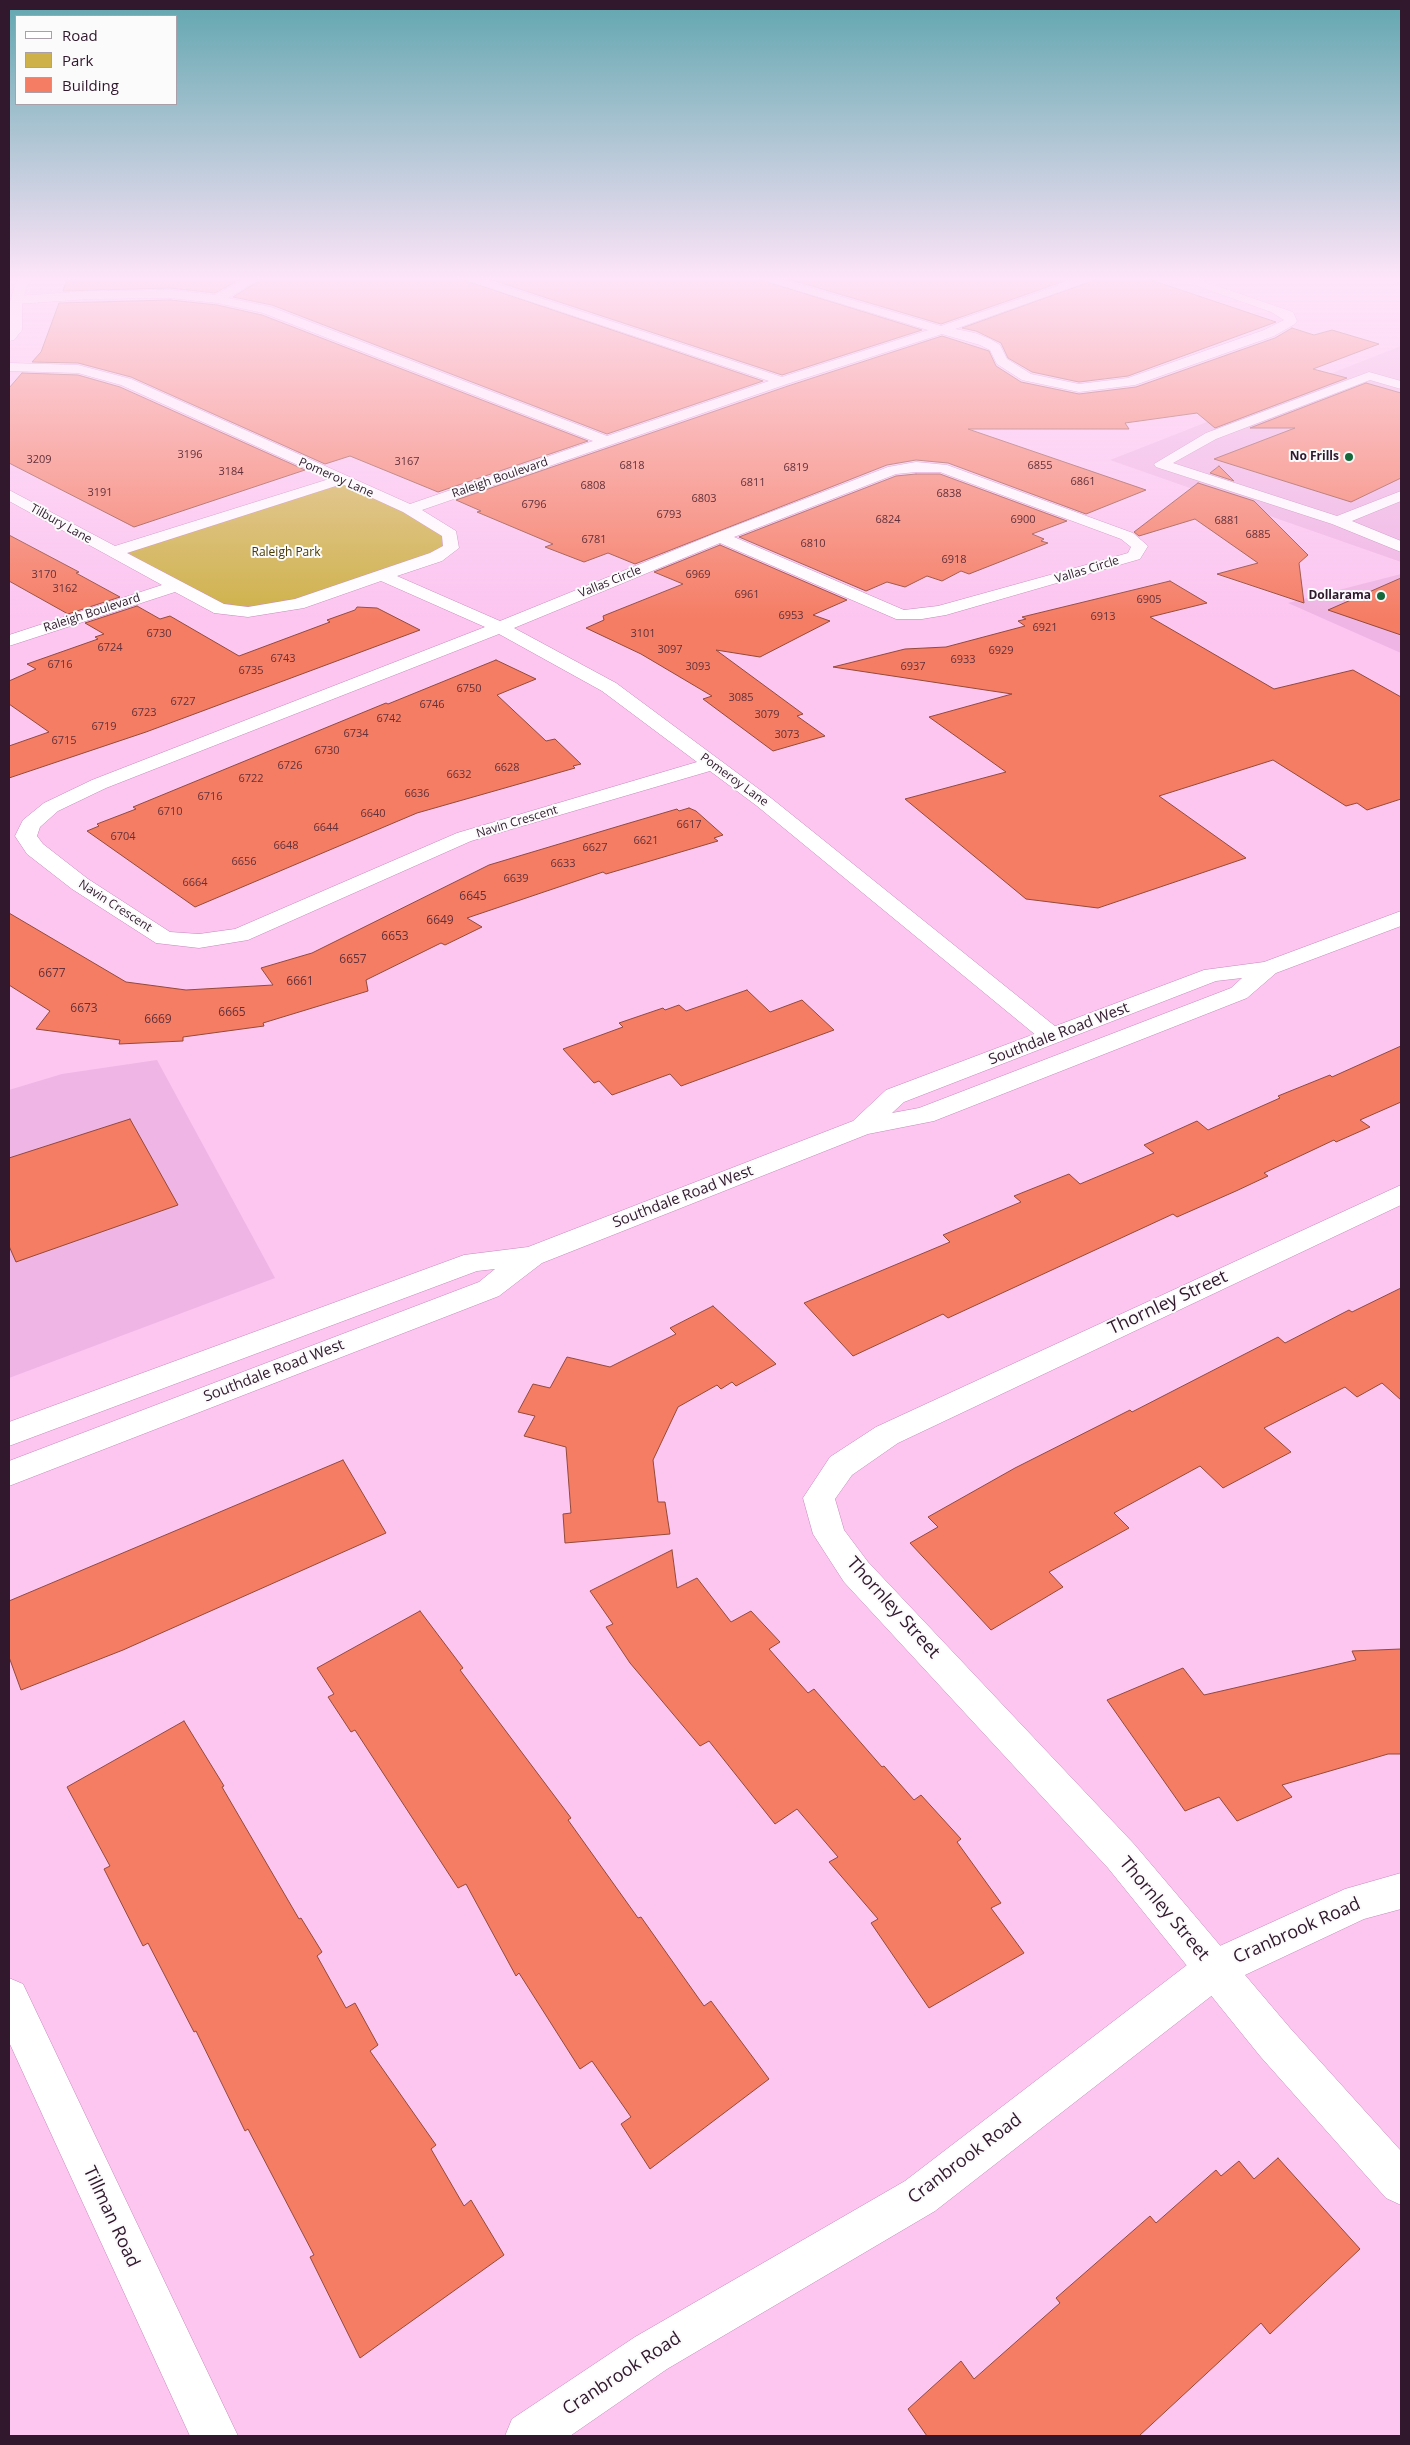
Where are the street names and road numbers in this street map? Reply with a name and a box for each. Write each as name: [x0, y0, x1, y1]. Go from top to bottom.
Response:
street label: Pomeroy Lane: [296, 455, 376, 501]
street label: Raleigh Boulevard: [450, 455, 550, 501]
street label: Tilbury Lane: [28, 501, 94, 547]
street label: Vallas Circle: [1053, 553, 1121, 587]
street label: Vallas Circle: [577, 563, 643, 601]
street label: Raleigh Boulevard: [42, 591, 142, 635]
street label: Pomeroy Lane: [697, 750, 771, 810]
street label: Navin Crescent: [475, 803, 559, 841]
street label: Navin Crescent: [76, 877, 154, 935]
street label: Southdale Road West: [986, 999, 1132, 1069]
street label: Southdale Road West: [610, 1162, 756, 1232]
street label: Thornley Street: [1105, 1266, 1231, 1340]
street label: Southdale Road West: [201, 1336, 347, 1406]
street label: Thornley Street: [842, 1553, 944, 1663]
street label: Thornley Street: [1114, 1853, 1214, 1965]
street label: Cranbrook Road: [1230, 1893, 1364, 1969]
street label: Cranbrook Road: [904, 2109, 1026, 2209]
street label: Tillman Road: [78, 2163, 144, 2271]
street label: Cranbrook Road: [559, 2328, 685, 2420]

